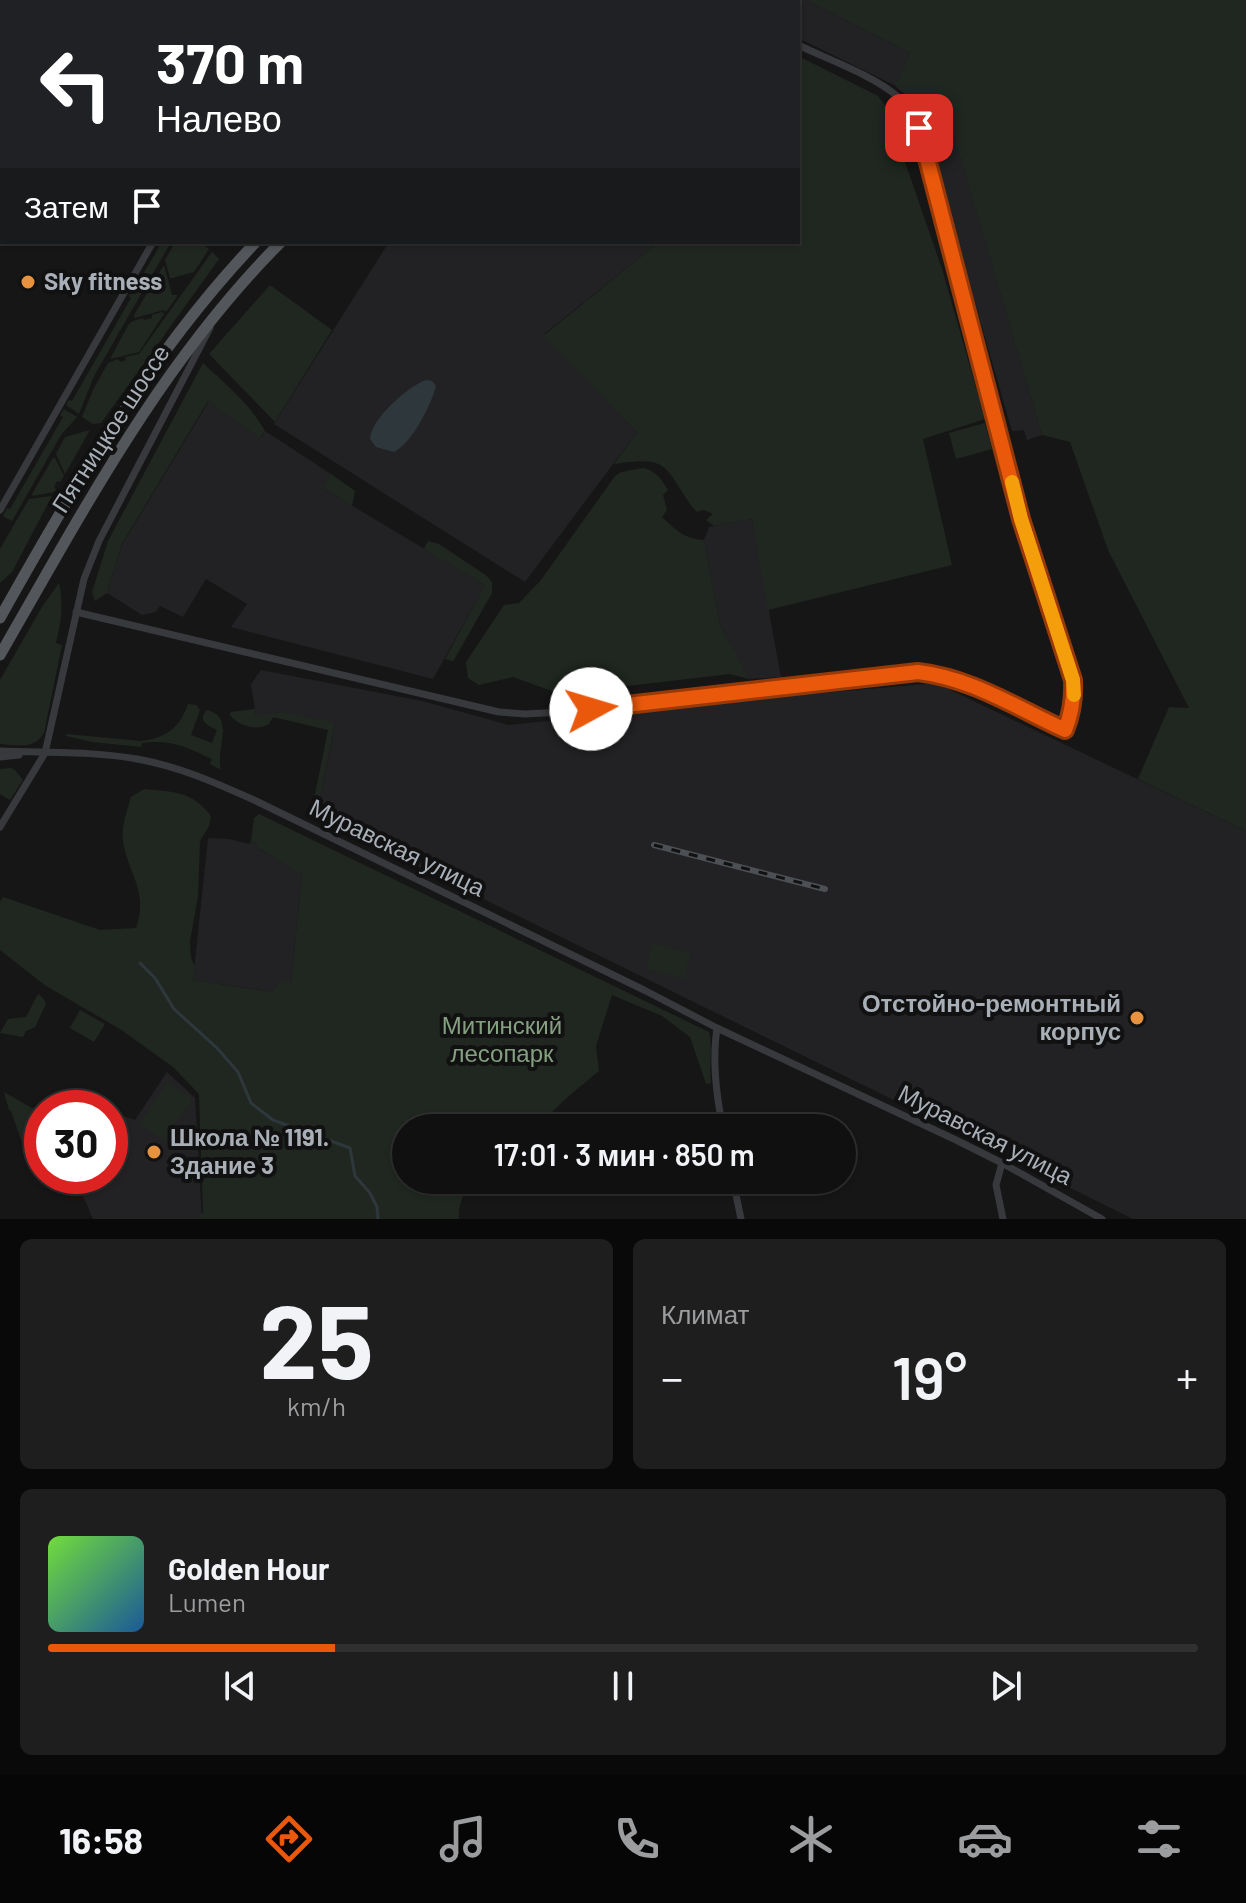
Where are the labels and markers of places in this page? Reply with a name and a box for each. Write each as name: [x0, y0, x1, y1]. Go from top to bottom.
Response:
pin: [885, 94, 953, 162]
place label: Sky fitness: [44, 266, 162, 295]
marker: Sky fitness: [19, 273, 37, 291]
place label: Отстойно-ремонтный корпус: [862, 988, 1121, 1045]
marker: Отстойно-ремонтный корпус: [1128, 1009, 1146, 1027]
place label: Школа № 1191. Здание 3: [170, 1122, 329, 1179]
marker: Школа № 1191. Здание 3: [145, 1143, 163, 1161]

